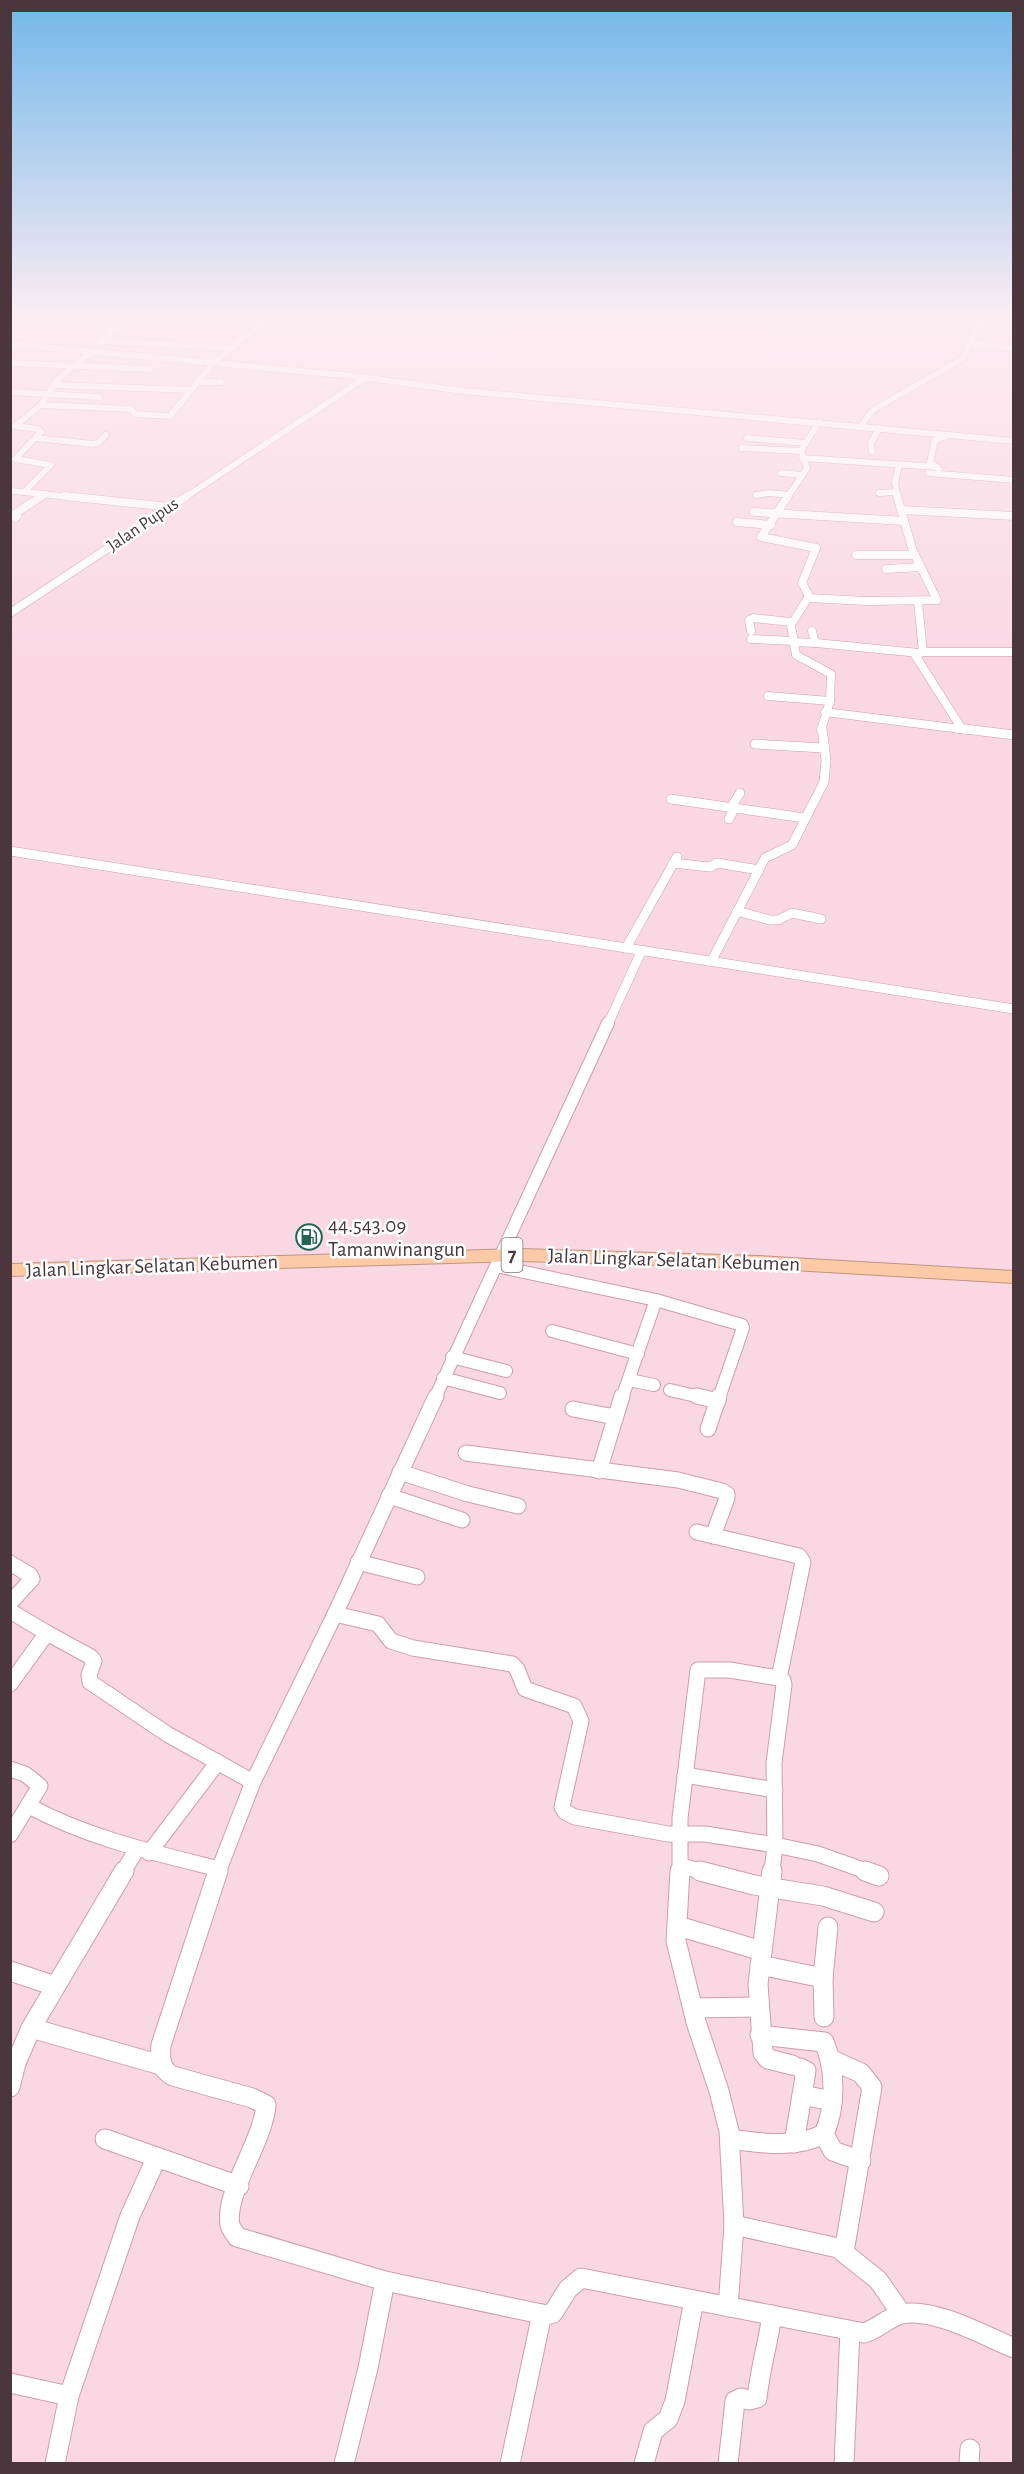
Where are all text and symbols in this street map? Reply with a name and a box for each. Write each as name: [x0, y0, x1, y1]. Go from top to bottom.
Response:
street label: Jalan Pupus: [104, 495, 182, 555]
place label: 44.543.09 Tamanwinangun: [328, 1215, 465, 1260]
fuel station icon: 44.543.09 Tamanwinangun: [294, 1222, 324, 1252]
road number: 7: [502, 1238, 522, 1272]
street label: Jalan Lingkar Selatan Kebumen: [548, 1245, 800, 1275]
street label: Jalan Lingkar Selatan Kebumen: [26, 1251, 278, 1281]

